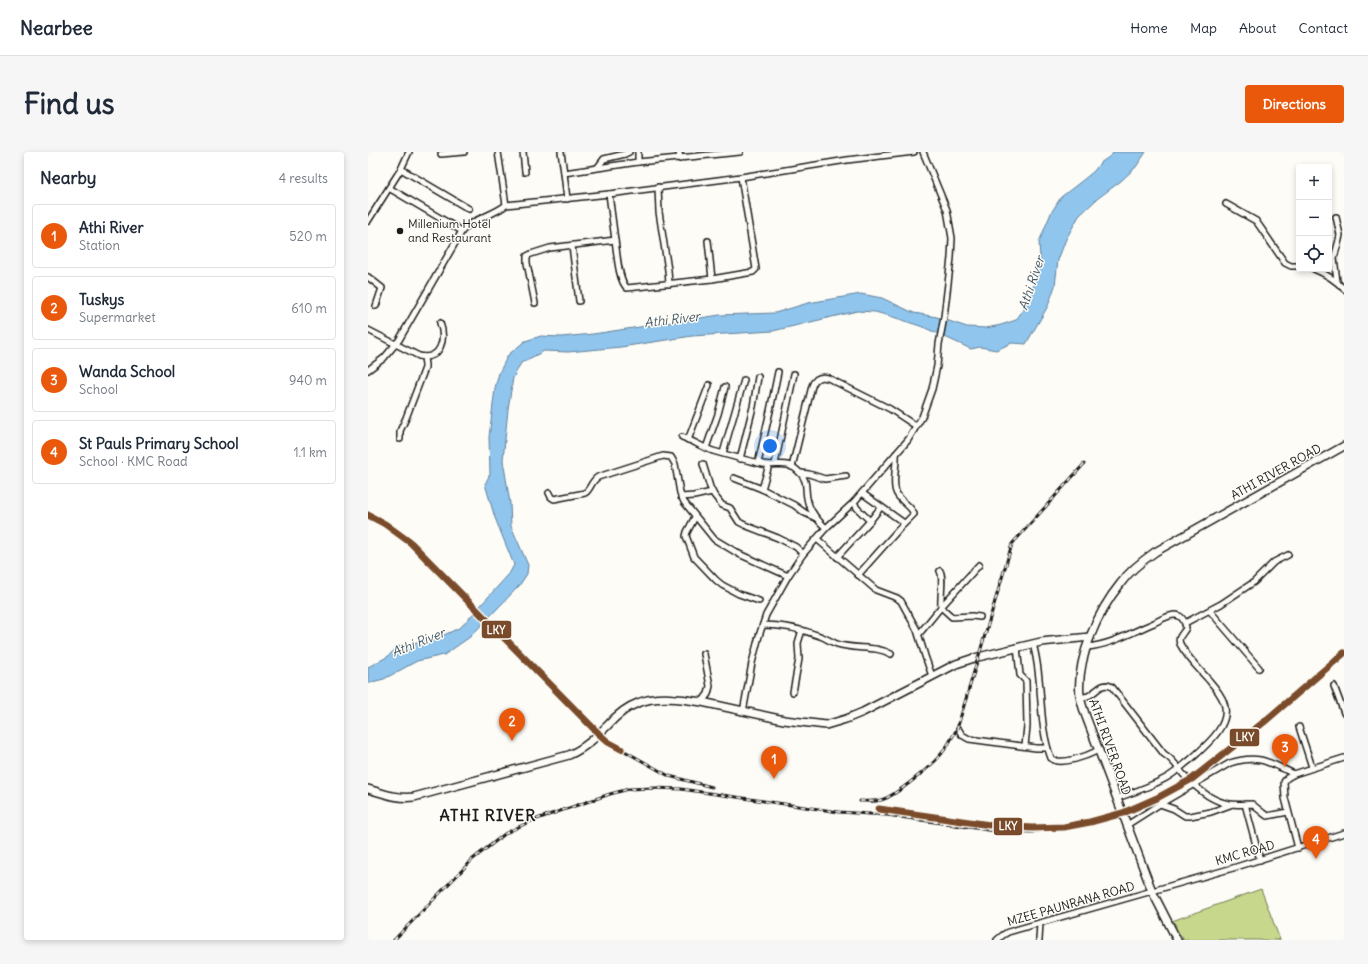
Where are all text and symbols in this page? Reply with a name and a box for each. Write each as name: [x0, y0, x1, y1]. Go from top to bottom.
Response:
text: Nearbee: [20, 16, 93, 40]
text: Home: [1130, 19, 1168, 37]
text: Map: [1190, 19, 1217, 37]
text: About: [1239, 19, 1277, 37]
text: Contact: [1299, 19, 1348, 37]
button: Directions: [1245, 85, 1344, 123]
text: Find us: [24, 86, 115, 122]
map controls: [1296, 164, 1332, 272]
button: +: [1296, 164, 1332, 200]
text: Nearby: [40, 167, 96, 189]
text: 4 results: [279, 170, 328, 187]
button: −: [1296, 200, 1332, 236]
place label: Millenium Hotel and Restaurant: [408, 216, 491, 245]
text: Athi River: [79, 218, 144, 237]
marker: Millenium Hotel and Restaurant: [395, 226, 405, 236]
text: 1: [51, 228, 57, 245]
text: 520 m: [289, 228, 327, 245]
button: locate: [1296, 236, 1332, 272]
text: Station: [79, 237, 120, 254]
water label: Athi River: [1014, 252, 1049, 312]
text: Tuskys: [79, 290, 124, 309]
text: 2: [50, 300, 58, 317]
text: 610 m: [291, 300, 327, 317]
water label: Athi River: [643, 307, 703, 331]
text: Supermarket: [79, 309, 156, 326]
text: Wanda School: [79, 362, 175, 381]
text: 3: [50, 372, 58, 389]
text: 940 m: [289, 372, 327, 389]
text: School: [79, 381, 118, 398]
text: St Pauls Primary School: [79, 434, 239, 453]
your location: [760, 436, 780, 456]
street label: ATHI RIVER ROAD: [1228, 440, 1324, 503]
text: 4: [50, 444, 58, 461]
text: 1.1 km: [293, 444, 327, 461]
text: School · KMC Road: [79, 453, 188, 470]
line badge: LKY: [481, 620, 512, 639]
water label: Athi River: [389, 623, 449, 661]
text: LKY: [487, 623, 506, 637]
street label: ATHI RIVER ROAD: [1086, 697, 1135, 797]
pin: 2: [499, 708, 525, 741]
line badge: LKY: [1229, 728, 1260, 747]
text: LKY: [1236, 730, 1255, 744]
pin: 3: [1272, 734, 1298, 767]
pin: 1: [761, 746, 787, 779]
district label: ATHI RIVER: [440, 805, 536, 825]
line badge: LKY: [993, 817, 1023, 836]
text: LKY: [999, 819, 1018, 833]
pin: 4: [1303, 826, 1329, 859]
street label: KMC ROAD: [1213, 837, 1276, 868]
street label: MZEE PAUNRANA ROAD: [1005, 878, 1136, 929]

